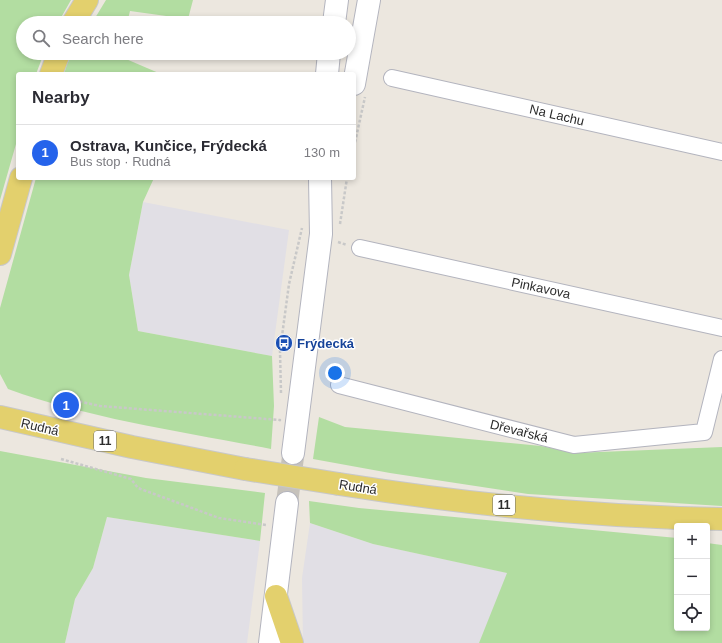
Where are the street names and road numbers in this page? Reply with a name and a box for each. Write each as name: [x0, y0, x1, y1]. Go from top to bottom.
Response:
street label: Na Lachu: [528, 101, 586, 129]
street label: Pinkavova: [510, 274, 573, 302]
street label: Rudná: [20, 415, 61, 439]
street label: Dřevařská: [488, 417, 550, 446]
road number: 11: [94, 431, 116, 451]
street label: Rudná: [338, 477, 379, 498]
road number: 11: [493, 495, 515, 515]

